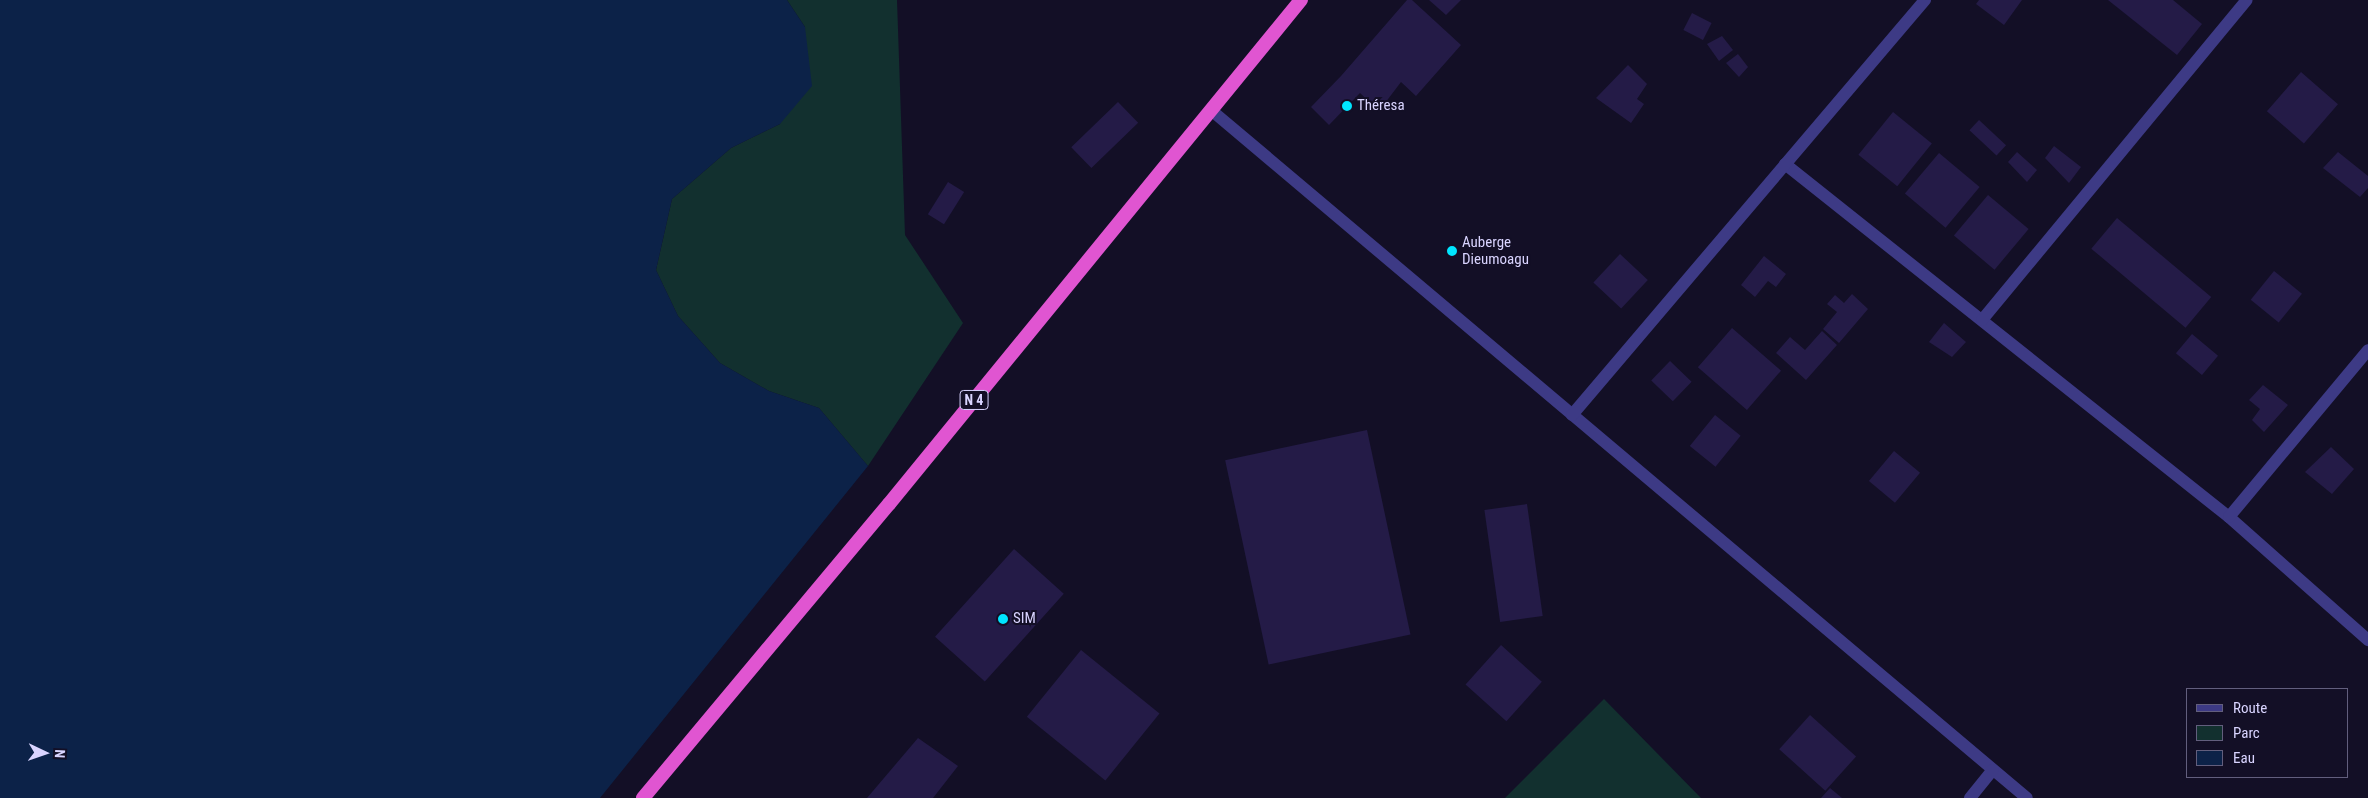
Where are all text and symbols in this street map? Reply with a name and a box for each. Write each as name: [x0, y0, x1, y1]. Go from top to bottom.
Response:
place label: Théresa: [1357, 97, 1405, 115]
marker: Théresa: [1341, 100, 1353, 112]
place label: Auberge Dieumoagu: [1462, 233, 1529, 268]
marker: Auberge Dieumoagu: [1446, 245, 1458, 257]
road number: N 4: [959, 388, 989, 412]
place label: SIM: [1013, 610, 1036, 628]
marker: SIM: [997, 613, 1009, 625]
legend: [2186, 688, 2348, 778]
text: Route: [2233, 699, 2267, 717]
text: Parc: [2233, 724, 2260, 742]
north arrow: [20, 728, 70, 778]
text: N: [52, 749, 68, 758]
text: Eau: [2233, 749, 2255, 767]

